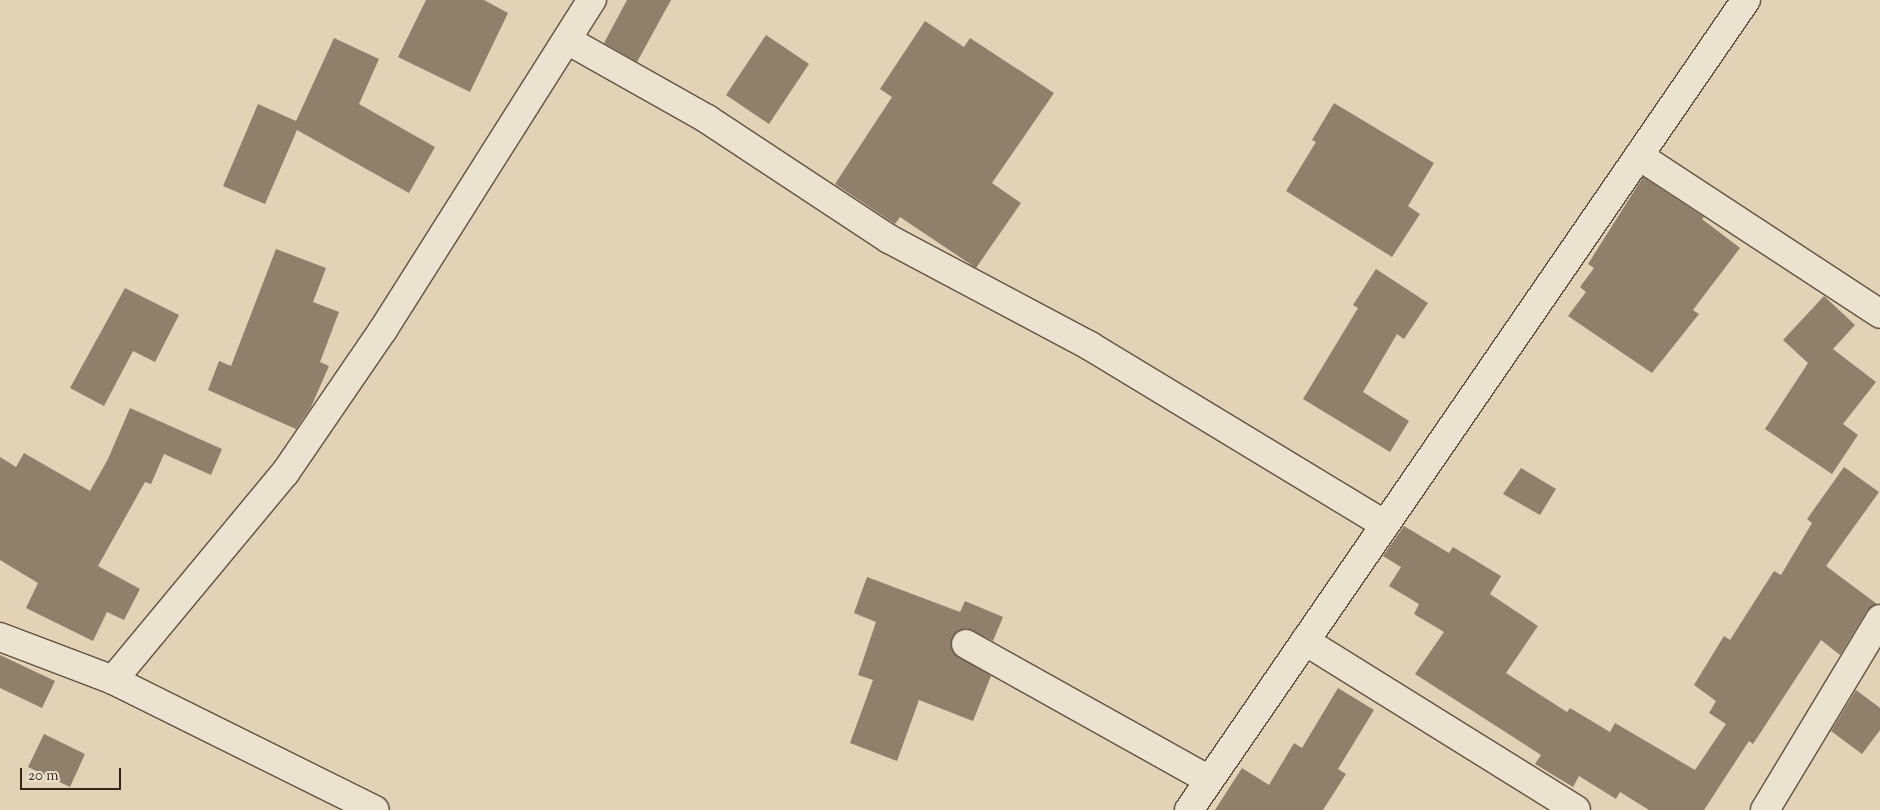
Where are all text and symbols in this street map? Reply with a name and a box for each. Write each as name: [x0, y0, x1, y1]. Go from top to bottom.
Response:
scale bar: [22, 758, 124, 790]
text: 20 m: [28, 766, 59, 787]

